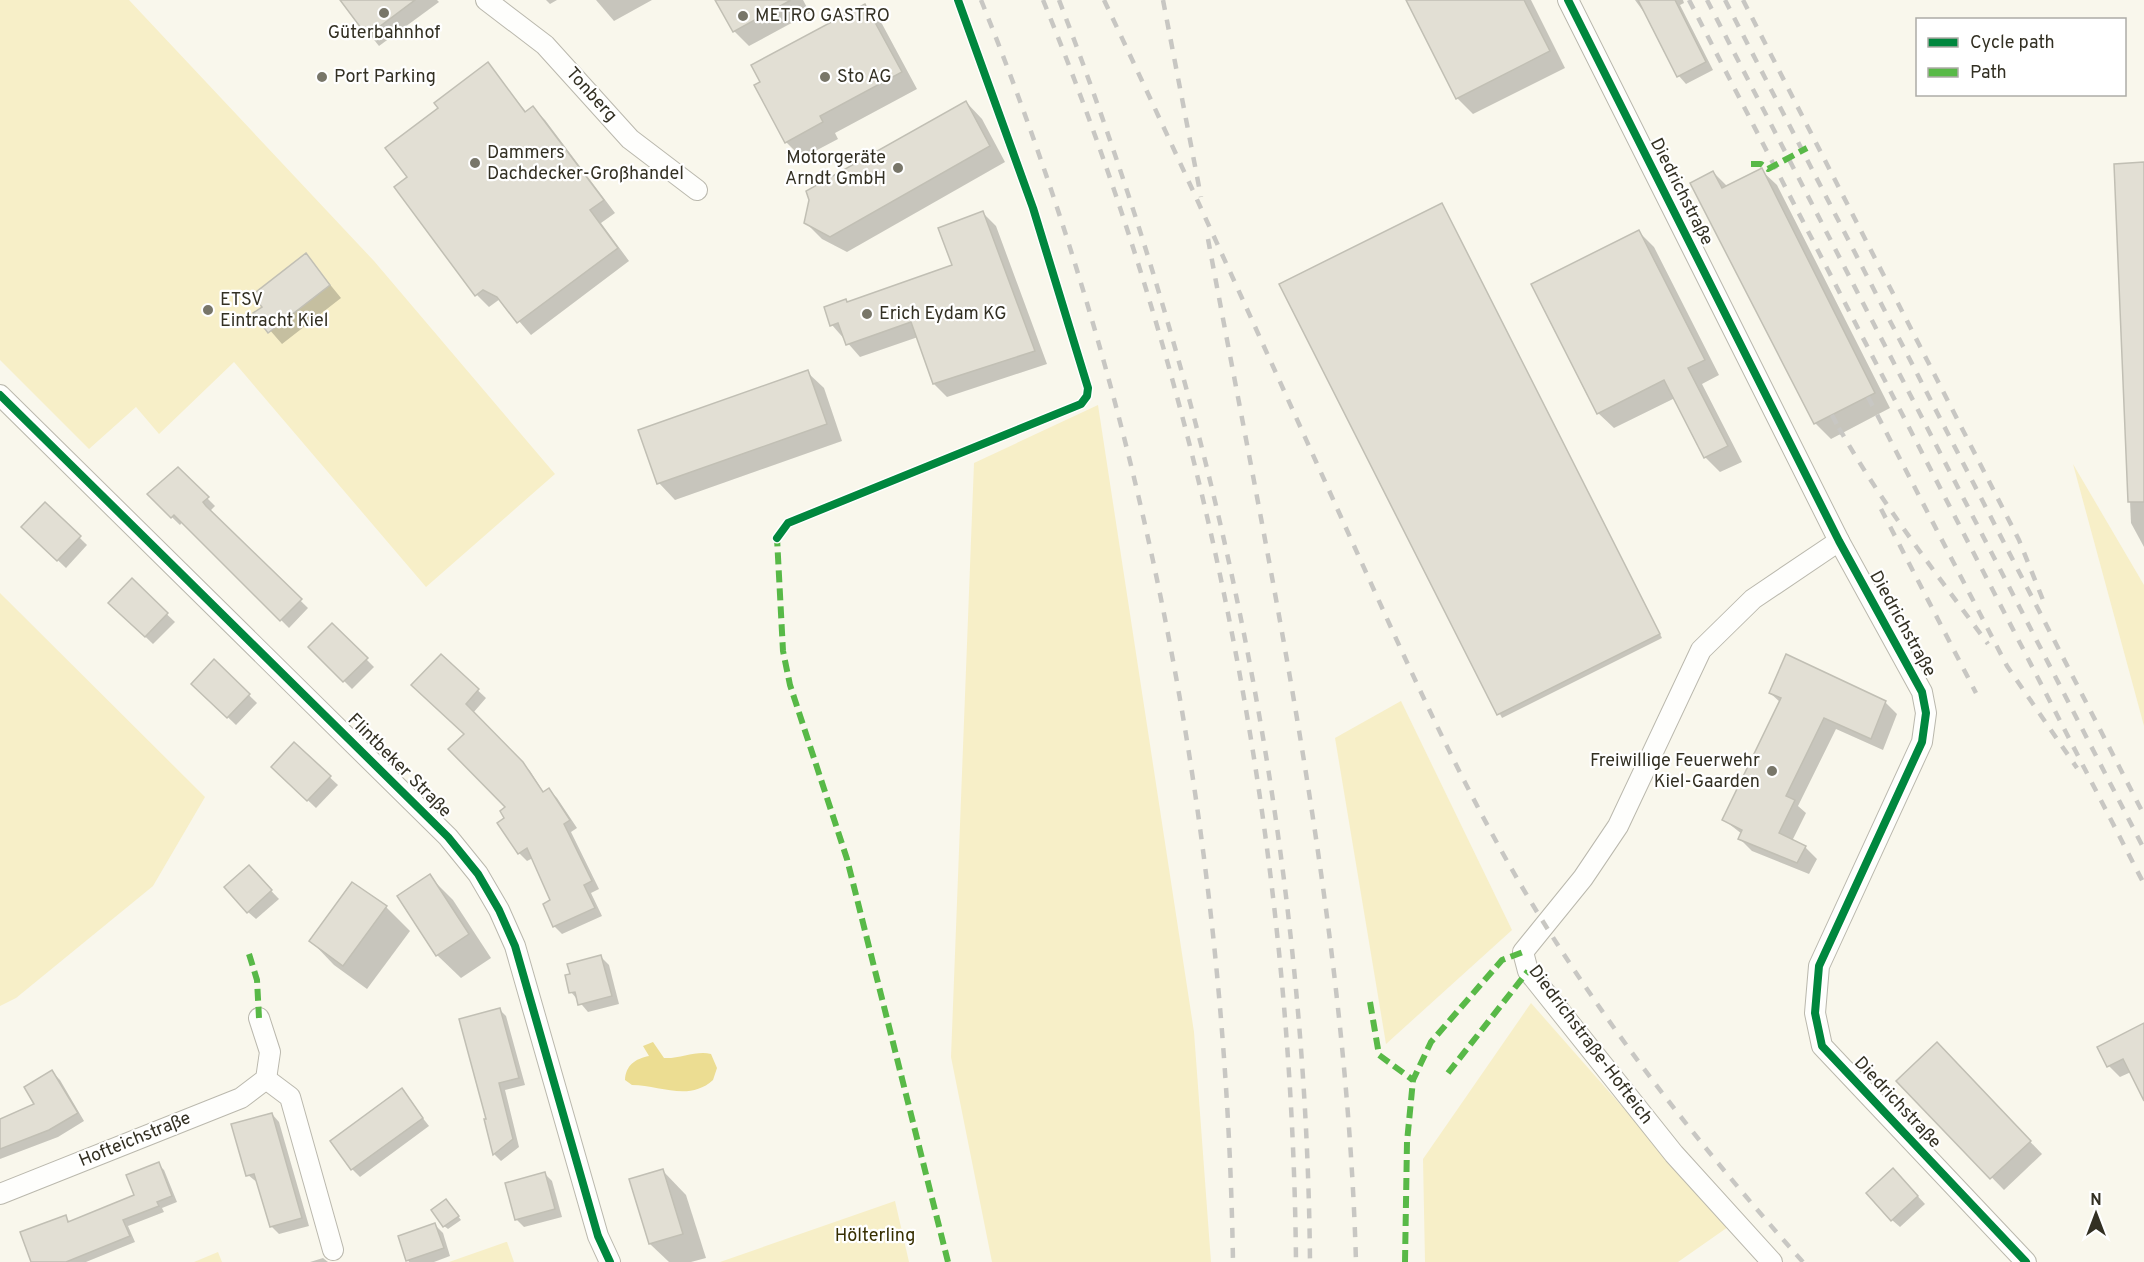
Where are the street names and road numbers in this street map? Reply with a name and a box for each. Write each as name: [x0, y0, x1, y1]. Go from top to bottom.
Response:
street label: Tonberg: [560, 63, 622, 127]
street label: Diedrichstraße: [1644, 134, 1718, 250]
street label: Diedrichstraße: [1863, 567, 1941, 681]
street label: Flintbeker Straße: [342, 709, 456, 823]
street label: Diedrichstraße-Hofteich: [1523, 961, 1657, 1129]
street label: Diedrichstraße: [1848, 1052, 1946, 1154]
street label: Hofteichstraße: [76, 1107, 194, 1173]

